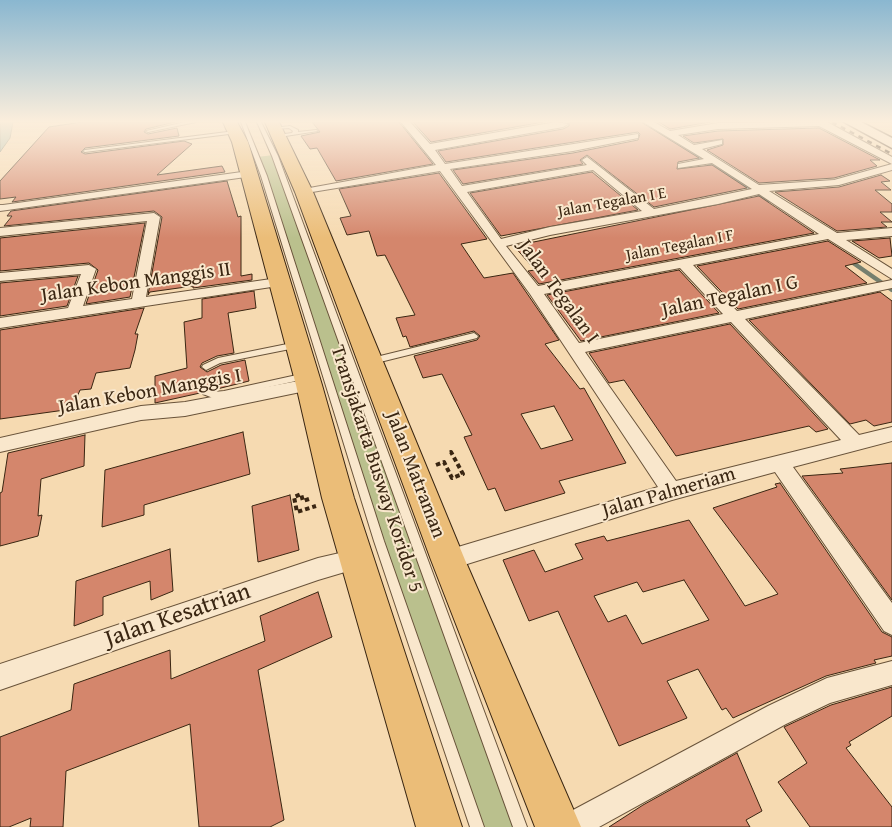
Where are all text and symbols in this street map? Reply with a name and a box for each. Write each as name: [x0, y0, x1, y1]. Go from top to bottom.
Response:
street label: Jalan Tegalan I E: [556, 184, 668, 222]
street label: Jalan Tegalan I F: [624, 226, 736, 266]
street label: Jalan Tegalan I: [512, 235, 604, 349]
street label: Jalan Kebon Manggis II: [40, 258, 232, 308]
street label: Jalan Tegalan I G: [660, 271, 800, 323]
street label: Transjakarta Busway Koridor 5: [325, 342, 427, 596]
street label: Jalan Kebon Manggis I: [57, 364, 243, 420]
street label: Jalan Matraman: [380, 408, 450, 542]
street label: Jalan Palmeriam: [600, 462, 738, 524]
street label: Jalan Kesatrian: [101, 578, 255, 654]

